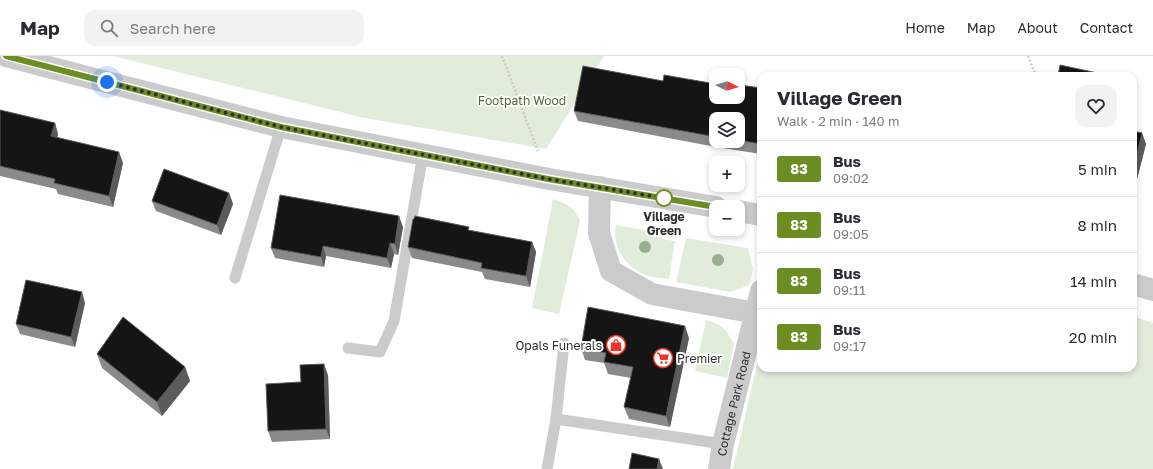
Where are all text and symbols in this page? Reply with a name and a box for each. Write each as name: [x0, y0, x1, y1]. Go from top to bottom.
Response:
search box: [84, 10, 364, 46]
text: Map: [20, 16, 60, 39]
icon: search: [98, 17, 120, 39]
text: Search here: [130, 19, 216, 37]
text: Home: [905, 19, 945, 36]
text: Map: [967, 19, 995, 36]
text: About: [1017, 19, 1058, 36]
text: Contact: [1080, 19, 1133, 36]
north arrow: [709, 68, 745, 104]
map controls: [709, 68, 745, 236]
your location: [97, 72, 117, 92]
button: heart: [1075, 85, 1117, 127]
text: Village Green: [777, 86, 902, 109]
park label: Footpath Wood: [478, 93, 566, 108]
button: layers: [709, 112, 745, 148]
text: Walk · 2 min · 140 m: [777, 113, 899, 129]
text: Bus: [833, 152, 861, 170]
button: +: [709, 156, 745, 192]
text: 83: [790, 160, 808, 177]
text: 5 min: [1078, 160, 1117, 178]
text: 09:02: [833, 170, 868, 186]
marker: Village Green: [655, 189, 673, 207]
button: −: [709, 200, 745, 236]
text: Bus: [833, 208, 861, 226]
place label: Village Green: [643, 209, 685, 238]
text: 83: [790, 216, 808, 233]
text: 8 min: [1078, 216, 1117, 234]
text: 09:05: [833, 226, 868, 242]
text: Bus: [833, 264, 861, 282]
text: 83: [790, 272, 808, 289]
text: 14 min: [1070, 272, 1117, 290]
text: 09:11: [833, 282, 865, 298]
text: Bus: [833, 320, 861, 338]
text: 83: [790, 328, 808, 345]
text: 20 min: [1069, 328, 1117, 346]
shop icon: Opals Funerals: [605, 334, 627, 356]
place label: Opals Funerals: [515, 338, 602, 353]
text: 09:17: [833, 338, 866, 354]
supermarket icon: Premier: [652, 347, 674, 369]
street label: Cottage Park Road: [714, 350, 753, 457]
place label: Premier: [677, 351, 722, 366]

